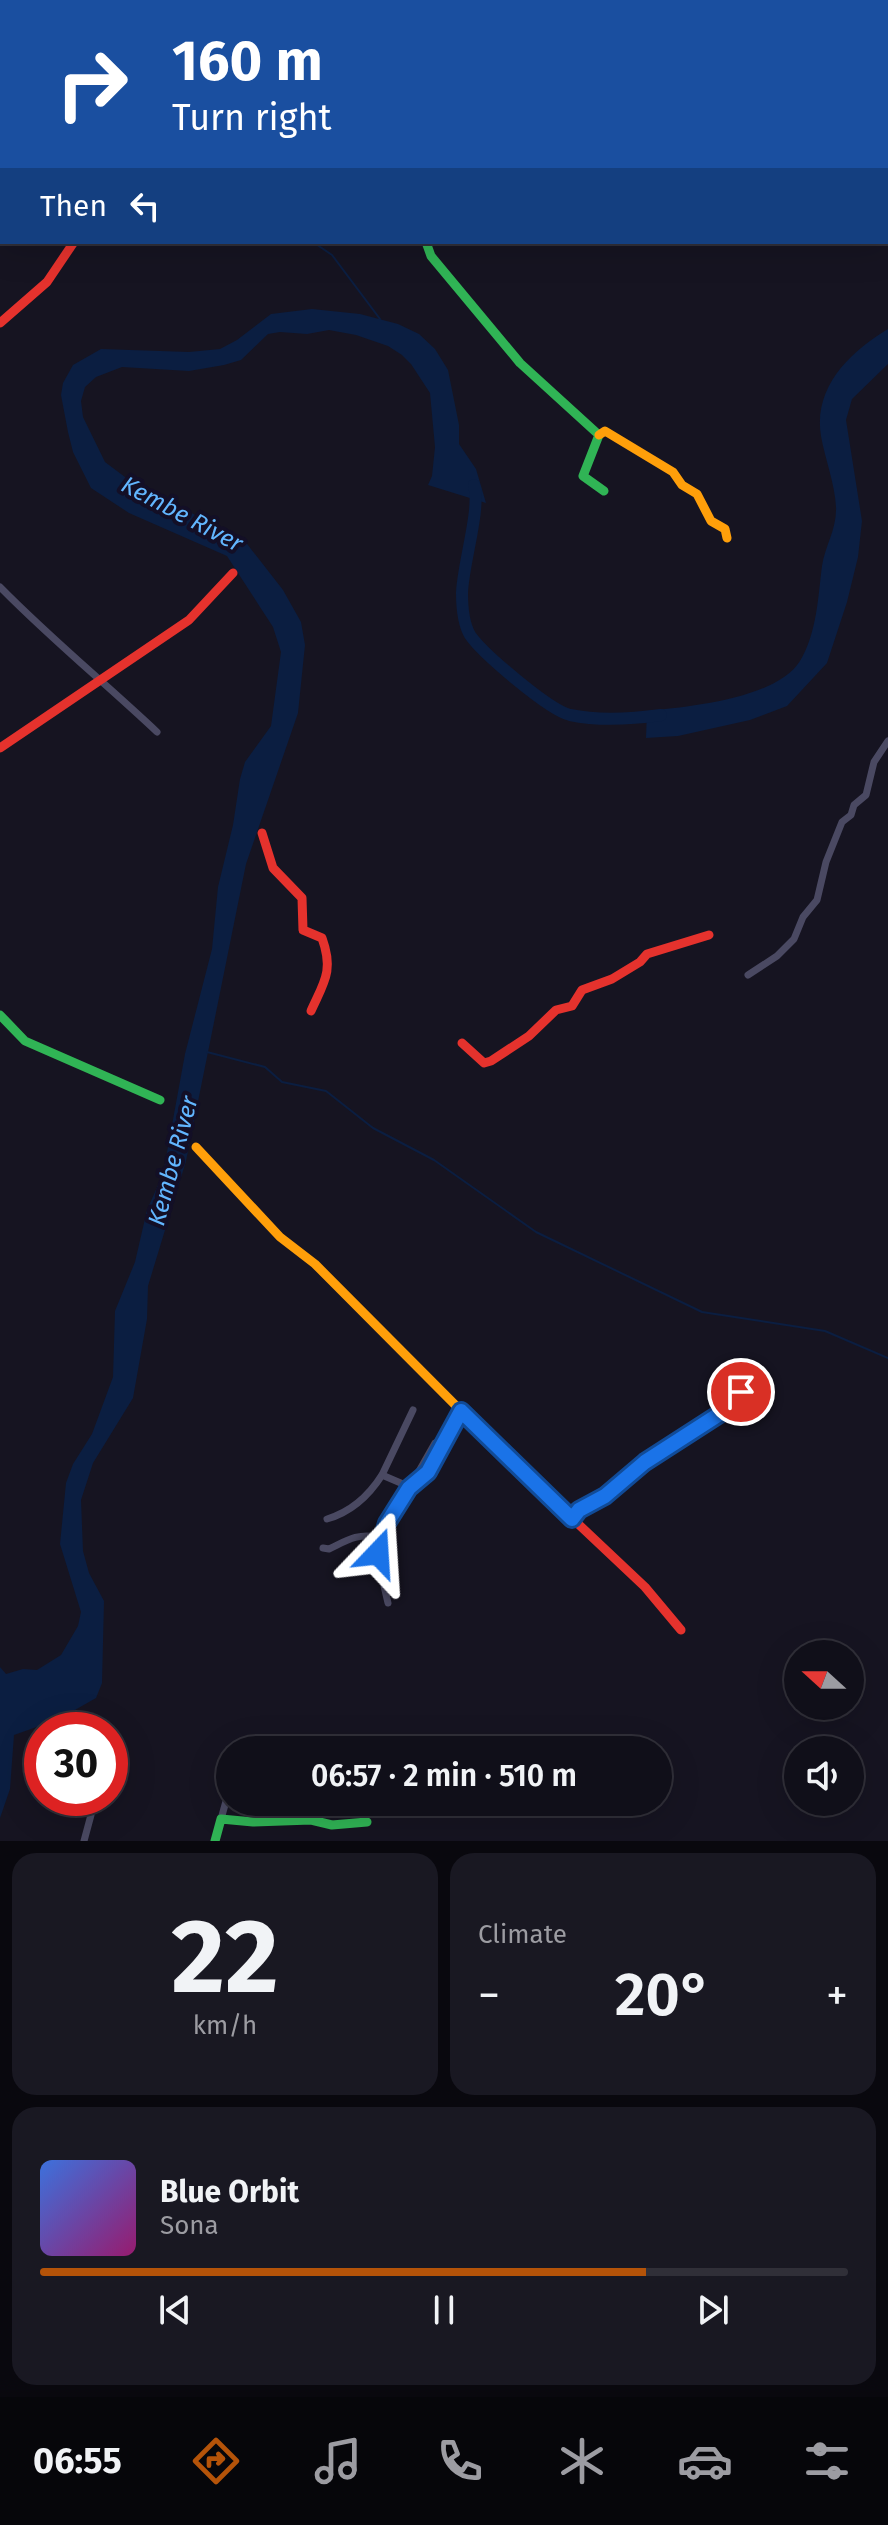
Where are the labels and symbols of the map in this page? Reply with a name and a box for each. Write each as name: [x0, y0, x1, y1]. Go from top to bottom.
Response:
water label: Kembe River: [117, 470, 248, 558]
water label: Kembe River: [142, 1092, 204, 1229]
pin: [707, 1358, 775, 1426]
position arrow: [336, 1511, 420, 1595]
north arrow: [784, 1640, 864, 1720]
speed limit sign: 30: [24, 1712, 128, 1816]

